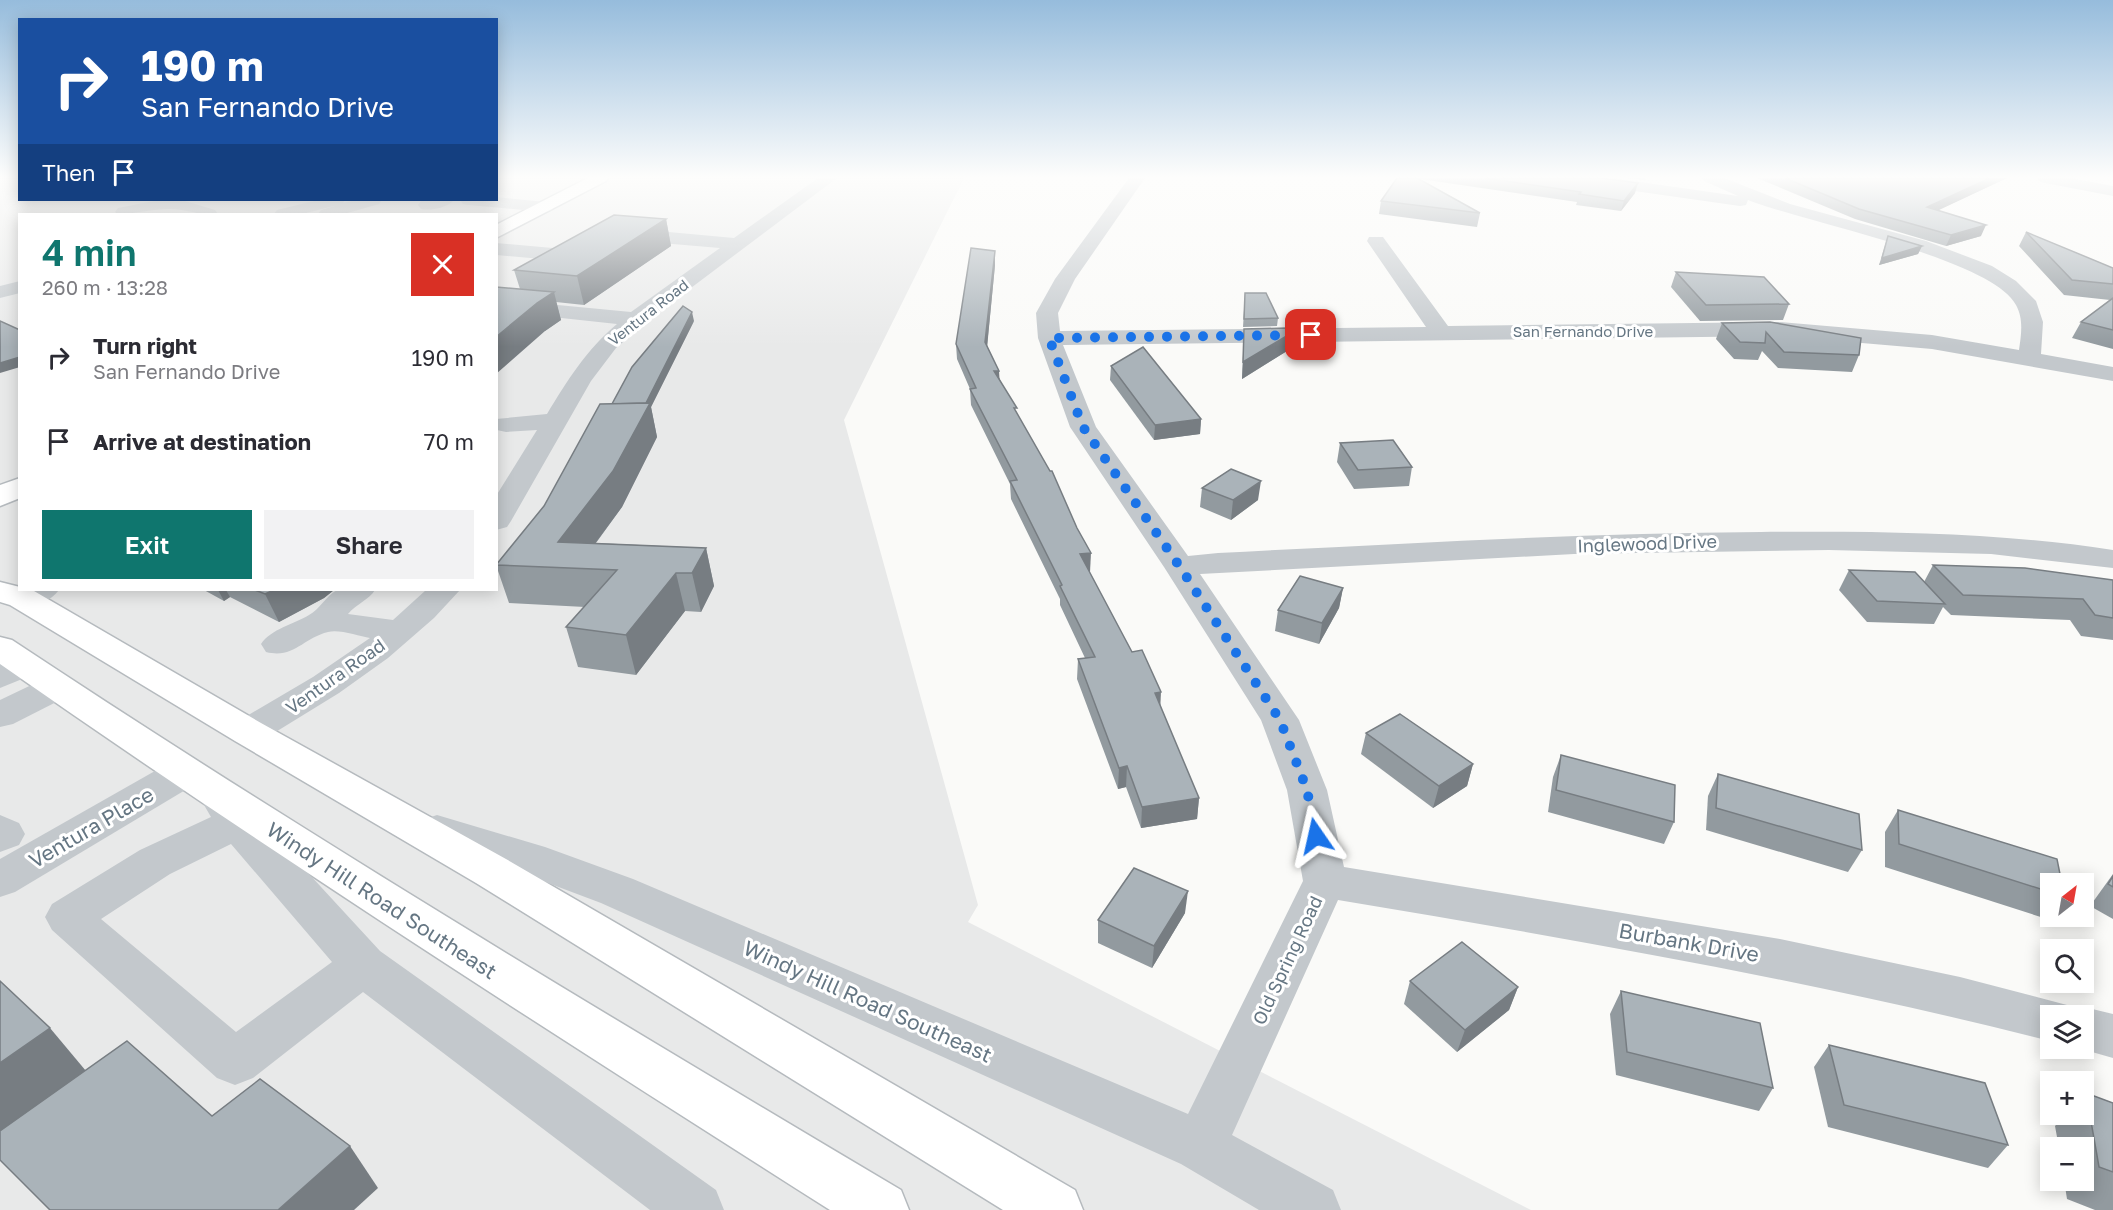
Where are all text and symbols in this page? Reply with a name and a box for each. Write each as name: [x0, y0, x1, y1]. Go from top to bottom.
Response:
text: 190 m: [141, 40, 264, 90]
icon: right: [42, 42, 120, 120]
text: San Fernando Drive: [141, 91, 394, 123]
icon: arrive: [107, 156, 140, 189]
text: Then: [42, 159, 95, 186]
text: 4 min: [42, 231, 137, 274]
button: close: [411, 233, 474, 296]
text: 260 m · 13:28: [42, 275, 168, 299]
street label: Ventura Road: [604, 275, 692, 349]
pin: [1285, 309, 1336, 360]
icon: arrive: [1294, 318, 1327, 351]
street label: San Fernando Drive: [1513, 322, 1654, 340]
text: Turn right: [93, 332, 197, 359]
icon: right: [42, 341, 75, 374]
text: 190 m: [411, 344, 474, 371]
text: San Fernando Drive: [93, 359, 280, 383]
icon: arrive: [42, 425, 75, 458]
text: Arrive at destination: [93, 428, 311, 455]
text: 70 m: [424, 428, 474, 455]
button: Exit: [42, 510, 252, 579]
button: Share: [264, 510, 474, 579]
street label: Inglewood Drive: [1577, 530, 1717, 556]
street label: Ventura Road: [281, 634, 389, 718]
street label: Ventura Place: [24, 781, 158, 873]
position arrow: [1284, 804, 1348, 868]
street label: Windy Hill Road Southeast: [262, 816, 502, 984]
north arrow: [2040, 873, 2094, 927]
map controls: [2040, 873, 2094, 1191]
street label: Old Spring Road: [1248, 892, 1326, 1028]
street label: Burbank Drive: [1617, 917, 1761, 967]
street label: Windy Hill Road Southeast: [740, 934, 996, 1068]
button: search: [2040, 939, 2094, 993]
button: layers: [2040, 1005, 2094, 1059]
button: +: [2040, 1071, 2094, 1125]
button: −: [2040, 1137, 2094, 1191]

